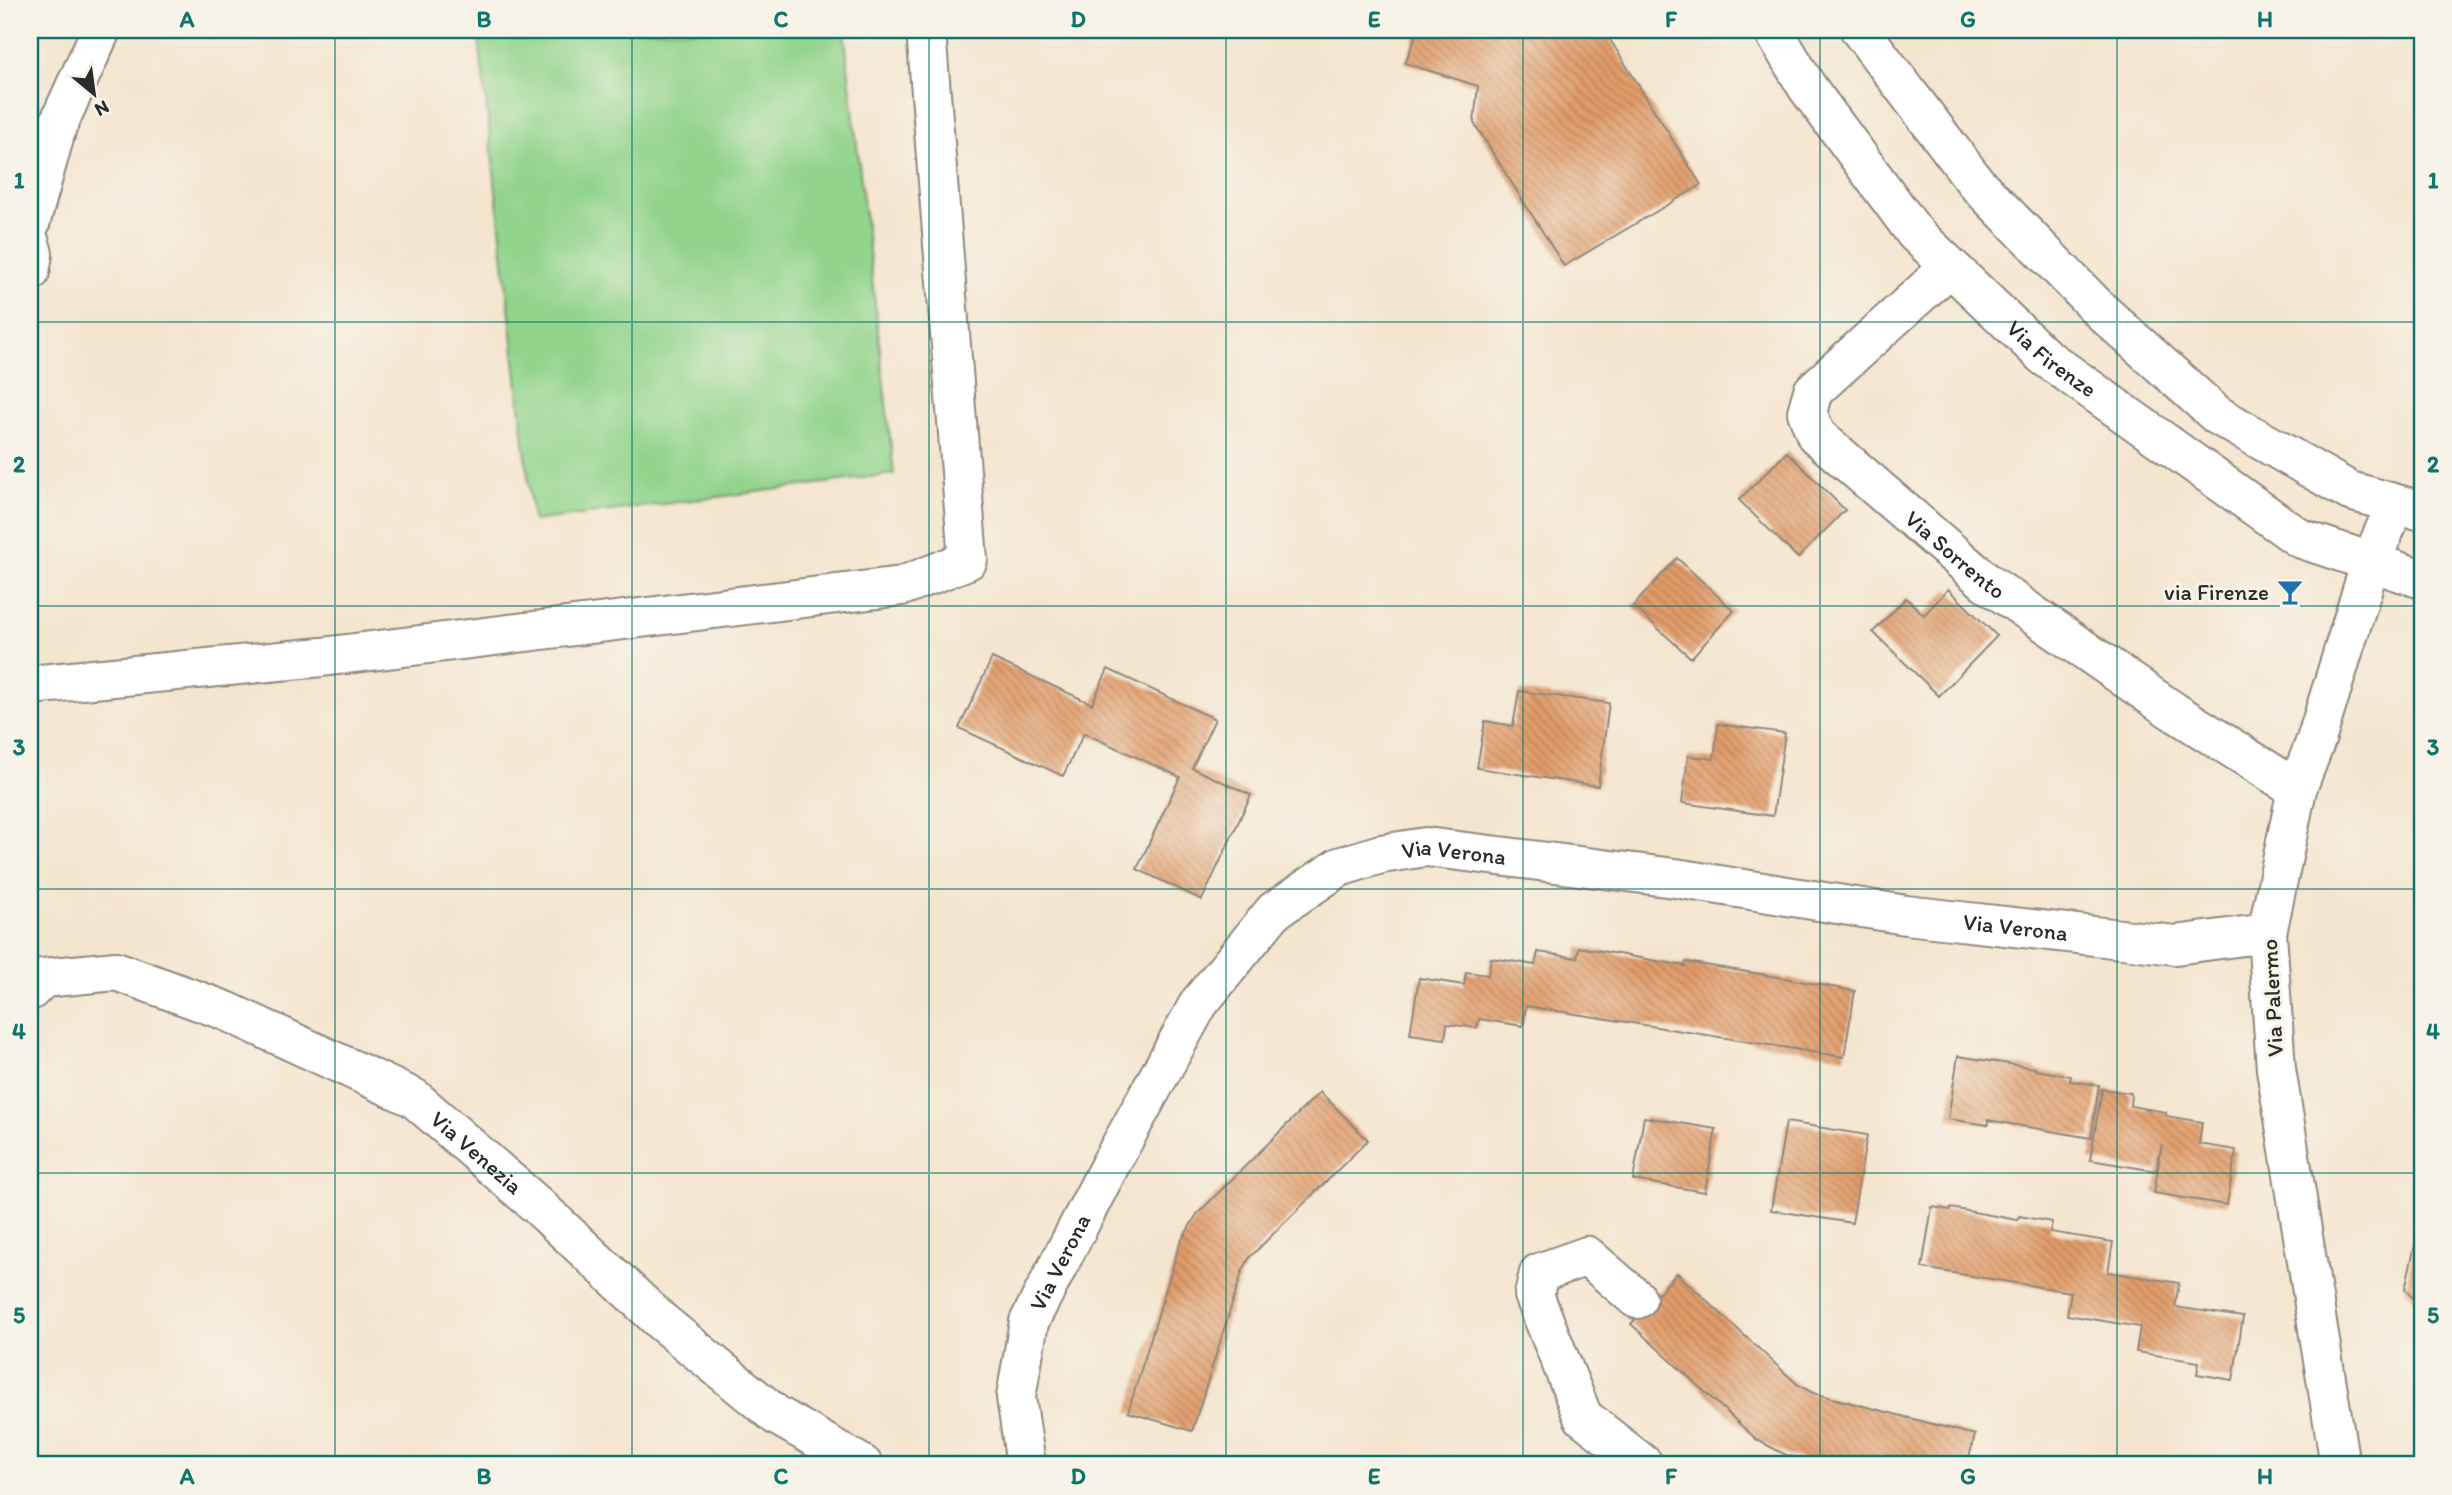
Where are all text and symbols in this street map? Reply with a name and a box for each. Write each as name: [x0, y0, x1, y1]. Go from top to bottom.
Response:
text: A: [179, 5, 195, 33]
text: B: [477, 5, 492, 33]
text: C: [774, 5, 789, 33]
text: D: [1070, 5, 1086, 33]
text: E: [1368, 5, 1381, 33]
text: F: [1665, 5, 1678, 33]
text: G: [1960, 5, 1976, 33]
text: H: [2257, 5, 2273, 33]
north arrow: [60, 60, 130, 130]
text: N: [91, 95, 113, 122]
text: 1: [14, 166, 25, 194]
text: 1: [2428, 166, 2439, 194]
street label: Via Firenze: [2001, 314, 2102, 403]
text: 2: [13, 450, 26, 478]
text: 2: [2427, 450, 2440, 478]
street label: Via Sorrento: [1899, 504, 2011, 605]
bar icon: via Firenze: [2275, 577, 2305, 607]
place label: via Firenze: [2164, 578, 2269, 606]
text: 3: [13, 733, 26, 761]
text: 3: [2427, 733, 2440, 761]
street label: Via Verona: [1400, 832, 1508, 871]
street label: Via Verona: [1962, 907, 2069, 947]
street label: Via Palermo: [2255, 938, 2289, 1058]
text: 4: [12, 1017, 26, 1045]
text: 4: [2426, 1017, 2440, 1045]
street label: Via Venezia: [425, 1105, 529, 1200]
street label: Via Verona: [1023, 1209, 1096, 1315]
text: 5: [13, 1301, 25, 1329]
text: 5: [2427, 1301, 2439, 1329]
text: A: [179, 1462, 195, 1490]
text: B: [477, 1462, 492, 1490]
text: C: [774, 1462, 789, 1490]
text: D: [1070, 1462, 1086, 1490]
text: E: [1368, 1462, 1381, 1490]
text: F: [1665, 1462, 1678, 1490]
text: G: [1960, 1462, 1976, 1490]
text: H: [2257, 1462, 2273, 1490]

